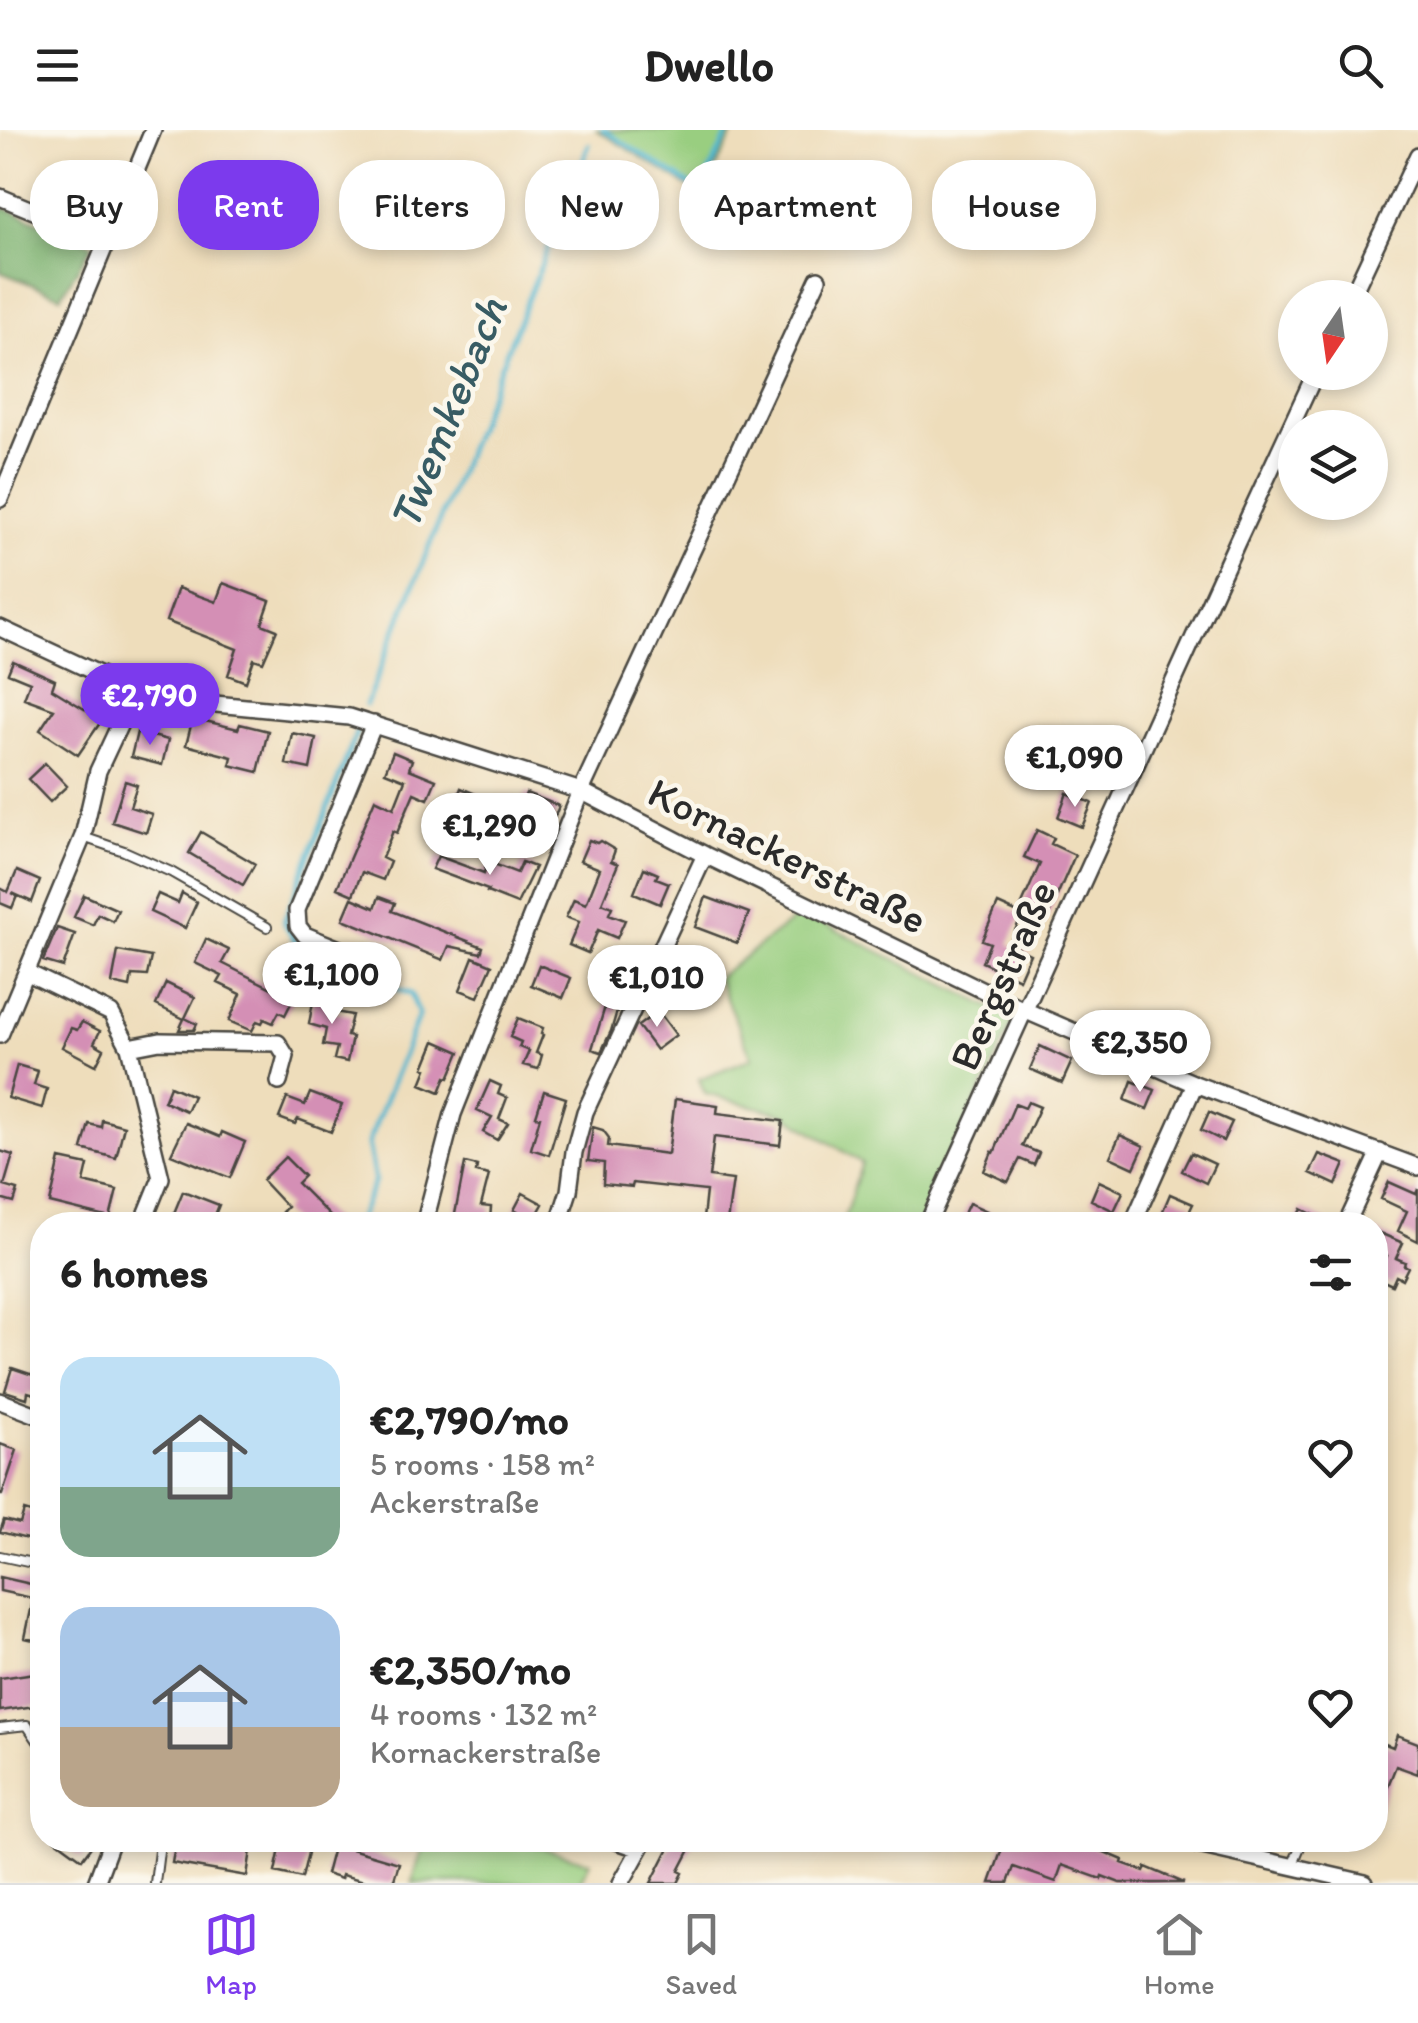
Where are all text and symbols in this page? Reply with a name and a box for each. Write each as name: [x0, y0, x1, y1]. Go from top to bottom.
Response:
icon: menu: [30, 38, 85, 93]
text: Dwello: [644, 38, 774, 92]
icon: search: [1333, 38, 1388, 93]
chip: Buy: [30, 160, 158, 250]
chip: Rent: [178, 160, 319, 250]
chip: Filters: [339, 160, 505, 250]
chip: New: [525, 160, 659, 250]
chip: Apartment: [679, 160, 912, 250]
chip: House: [932, 160, 1096, 250]
north arrow: [1278, 280, 1388, 390]
map controls: [1278, 280, 1388, 520]
water label: Twemkebach: [376, 289, 518, 537]
button: layers: [1278, 410, 1388, 520]
pin: €2,790: [69, 663, 231, 748]
text: €2,790: [102, 676, 198, 714]
pin: €1,090: [994, 725, 1156, 810]
text: €1,090: [1027, 738, 1123, 776]
street label: Kornackerstraße: [640, 766, 935, 945]
pin: €1,290: [409, 793, 571, 878]
text: €1,290: [443, 806, 537, 844]
street label: Bergstraße: [938, 872, 1067, 1078]
pin: €1,100: [251, 942, 413, 1027]
pin: €1,010: [576, 945, 738, 1030]
text: €1,100: [285, 955, 379, 993]
text: €1,010: [610, 958, 704, 996]
pin: €2,350: [1059, 1010, 1221, 1095]
text: €2,350: [1092, 1023, 1188, 1061]
icon: filters: [1303, 1245, 1358, 1300]
text: 6 homes: [60, 1247, 208, 1298]
text: €2,790/mo: [370, 1394, 569, 1445]
icon: home: [140, 1397, 260, 1517]
icon: heart: [1303, 1430, 1358, 1485]
text: 5 rooms · 158 m²: [370, 1445, 595, 1483]
text: Ackerstraße: [370, 1483, 539, 1521]
text: €2,350/mo: [370, 1644, 571, 1695]
icon: home: [140, 1647, 260, 1767]
icon: heart: [1303, 1680, 1358, 1735]
text: 4 rooms · 132 m²: [370, 1695, 597, 1733]
text: Kornackerstraße: [370, 1733, 601, 1771]
tab: Map: [204, 1907, 259, 2001]
tab: Saved: [666, 1907, 737, 2001]
tab: Home: [1144, 1907, 1215, 2001]

